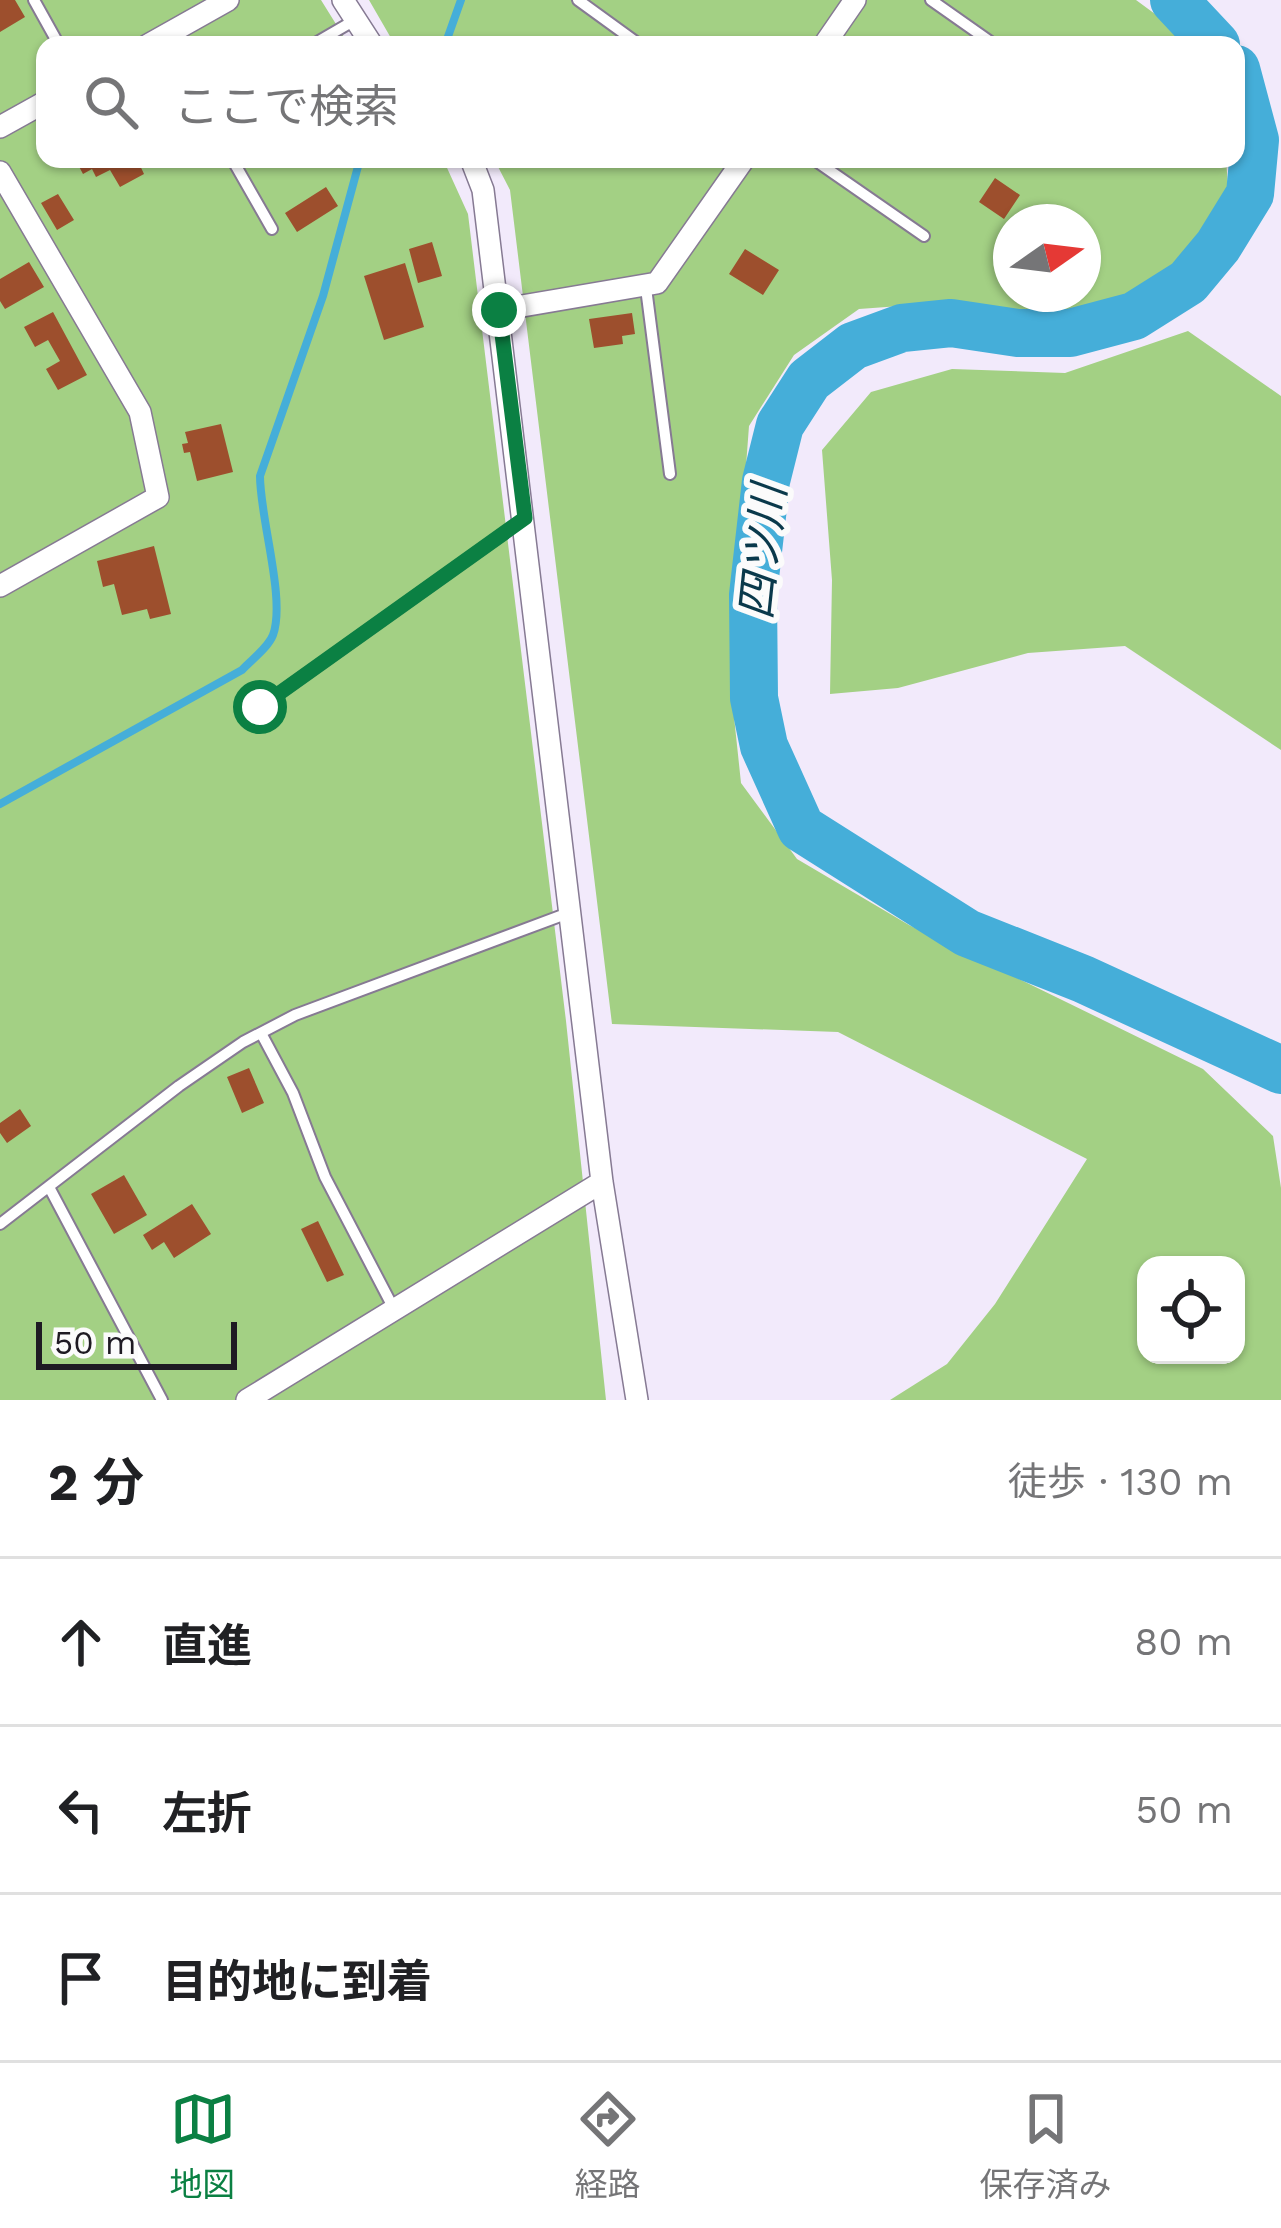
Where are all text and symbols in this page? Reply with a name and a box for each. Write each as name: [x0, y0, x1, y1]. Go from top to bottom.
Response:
search box: [36, 36, 1245, 168]
icon: search: [78, 69, 144, 135]
text: ここで検索: [174, 80, 399, 133]
north arrow: [993, 204, 1101, 312]
route end: [472, 283, 526, 337]
water label: 四ツ川: [729, 478, 796, 622]
route start: [233, 680, 287, 734]
map controls: [1137, 1256, 1245, 1364]
button: locate: [1137, 1256, 1245, 1364]
scale bar: [36, 1316, 237, 1369]
text: 50 m: [54, 1323, 136, 1362]
text: 2 分: [48, 1453, 144, 1512]
text: 徒歩 · 130 m: [1008, 1459, 1233, 1504]
icon: ahead: [48, 1609, 114, 1675]
text: 直進: [162, 1619, 252, 1672]
text: 80 m: [1134, 1619, 1233, 1664]
icon: left: [48, 1777, 114, 1843]
text: 左折: [162, 1787, 252, 1840]
text: 50 m: [1136, 1787, 1233, 1832]
icon: arrive: [48, 1945, 114, 2011]
text: 目的地に到着: [162, 1955, 432, 2008]
tab: 地図: [170, 2086, 236, 2206]
tab: 経路: [575, 2086, 641, 2206]
tab: 保存済み: [980, 2086, 1112, 2206]

